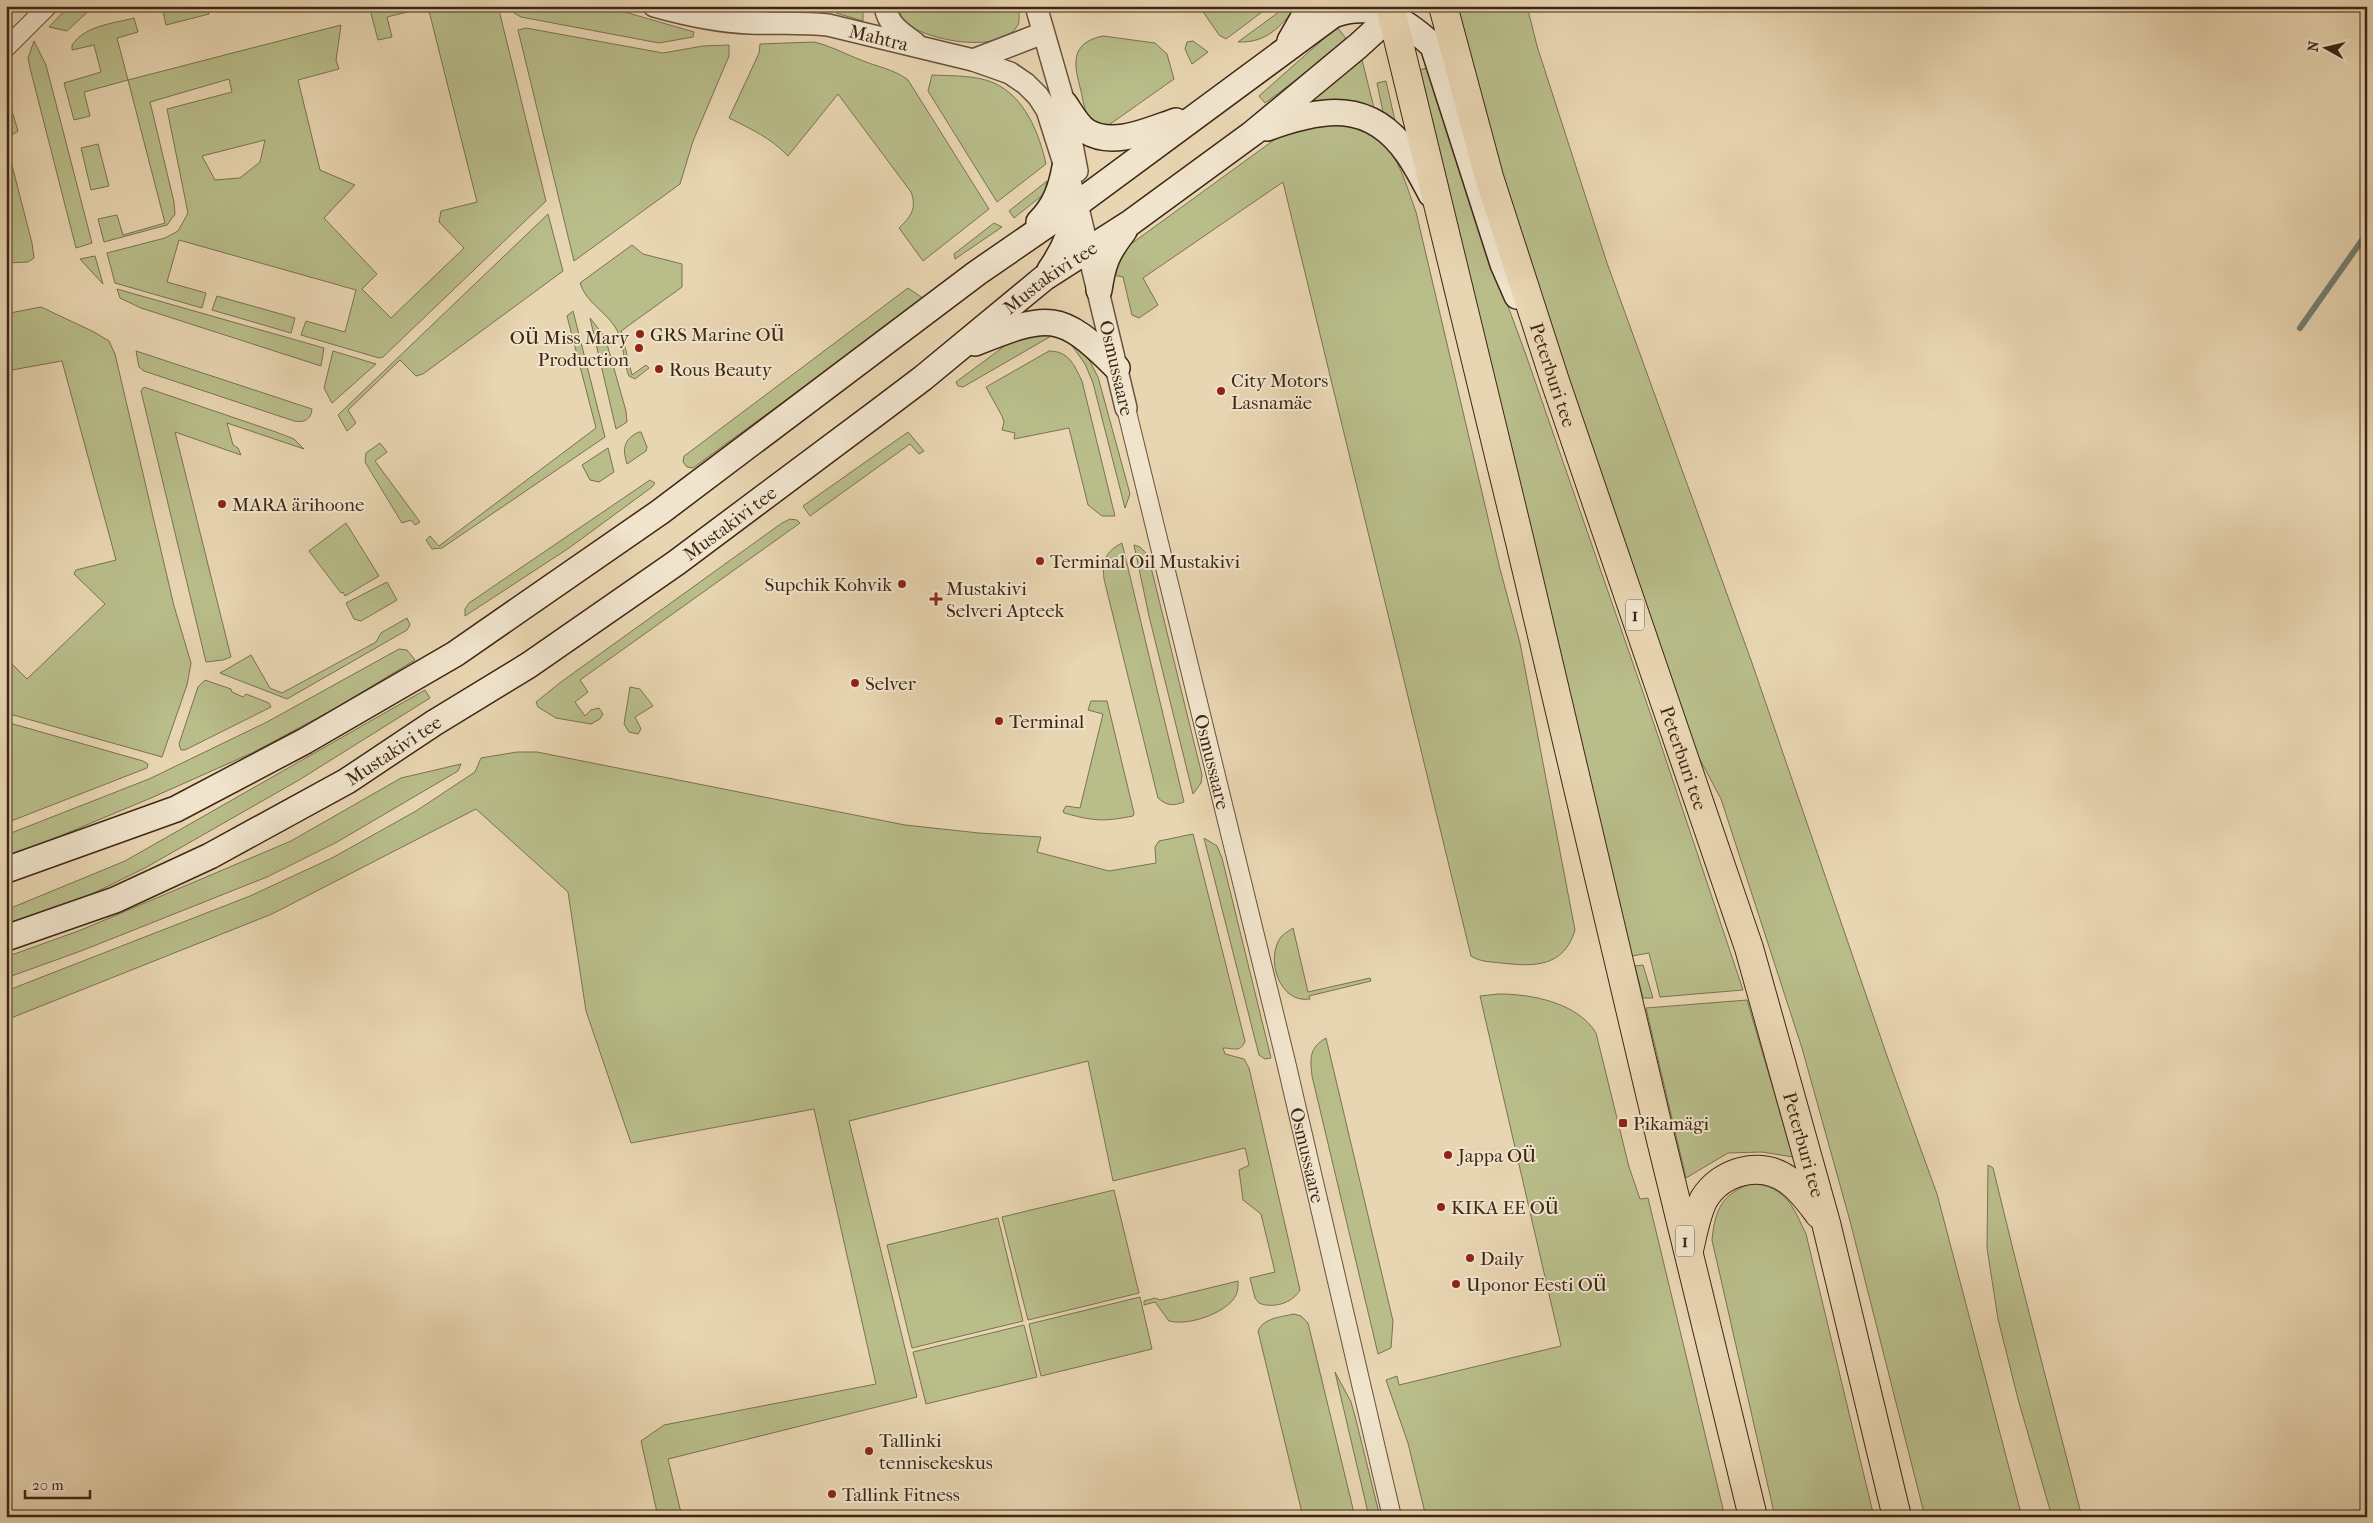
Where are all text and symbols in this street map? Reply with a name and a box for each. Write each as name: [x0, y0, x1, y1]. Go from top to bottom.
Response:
street label: Mahtra: [847, 20, 911, 56]
north arrow: [2300, 22, 2350, 72]
text: N: [2304, 39, 2323, 53]
street label: Mustakivi tee: [999, 237, 1102, 319]
street label: Osmussaare: [1094, 318, 1138, 418]
street label: Peterburi tee: [1525, 320, 1580, 430]
place label: GRS Marine OÜ: [650, 324, 785, 346]
place label: OÜ Miss Mary Production: [510, 327, 630, 371]
marker: GRS Marine OÜ: [634, 328, 646, 340]
marker: OÜ Miss Mary Production: [633, 342, 645, 354]
place label: Rous Beauty: [669, 359, 773, 381]
marker: Rous Beauty: [653, 363, 665, 375]
place label: City Motors Lasnamäe: [1231, 370, 1328, 414]
marker: City Motors Lasnamäe: [1215, 385, 1227, 397]
street label: Mustakivi tee: [679, 482, 781, 566]
place label: MARA ärihoone: [232, 494, 364, 516]
marker: MARA ärihoone: [216, 498, 228, 510]
place label: Terminal Oil Mustakivi: [1050, 551, 1240, 573]
marker: Terminal Oil Mustakivi: [1034, 555, 1046, 567]
place label: Supchik Kohvik: [765, 574, 892, 596]
marker: Supchik Kohvik: [896, 578, 908, 590]
place label: Mustakivi Selveri Apteek: [946, 578, 1065, 622]
marker: Mustakivi Selveri Apteek: [930, 593, 942, 605]
road number: 1: [1626, 600, 1644, 630]
place label: Selver: [865, 673, 917, 695]
marker: Selver: [849, 677, 861, 689]
street label: Peterburi tee: [1655, 703, 1711, 813]
street label: Mustakivi tee: [342, 711, 446, 791]
place label: Terminal: [1009, 711, 1084, 733]
street label: Osmussaare: [1189, 712, 1234, 812]
marker: Terminal: [993, 715, 1005, 727]
street label: Peterburi tee: [1778, 1090, 1828, 1200]
street label: Osmussaare: [1285, 1105, 1329, 1205]
place label: Pikamägi: [1633, 1113, 1709, 1135]
marker: Pikamägi: [1617, 1117, 1629, 1129]
place label: Jappa OÜ: [1456, 1145, 1537, 1167]
marker: Jappa OÜ: [1442, 1149, 1454, 1161]
place label: KIKA EE OÜ: [1451, 1197, 1560, 1219]
marker: KIKA EE OÜ: [1435, 1201, 1447, 1213]
road number: 1: [1676, 1226, 1694, 1256]
place label: Daily: [1480, 1248, 1525, 1270]
marker: Daily: [1464, 1252, 1476, 1264]
place label: Uponor Eesti OÜ: [1466, 1274, 1607, 1296]
marker: Uponor Eesti OÜ: [1450, 1278, 1462, 1290]
place label: Tallinki tennisekeskus: [879, 1430, 993, 1474]
marker: Tallinki tennisekeskus: [863, 1445, 875, 1457]
scale bar: [25, 1468, 90, 1500]
text: 20 m: [32, 1476, 64, 1494]
place label: Tallink Fitness: [842, 1484, 960, 1506]
marker: Tallink Fitness: [826, 1488, 838, 1500]

